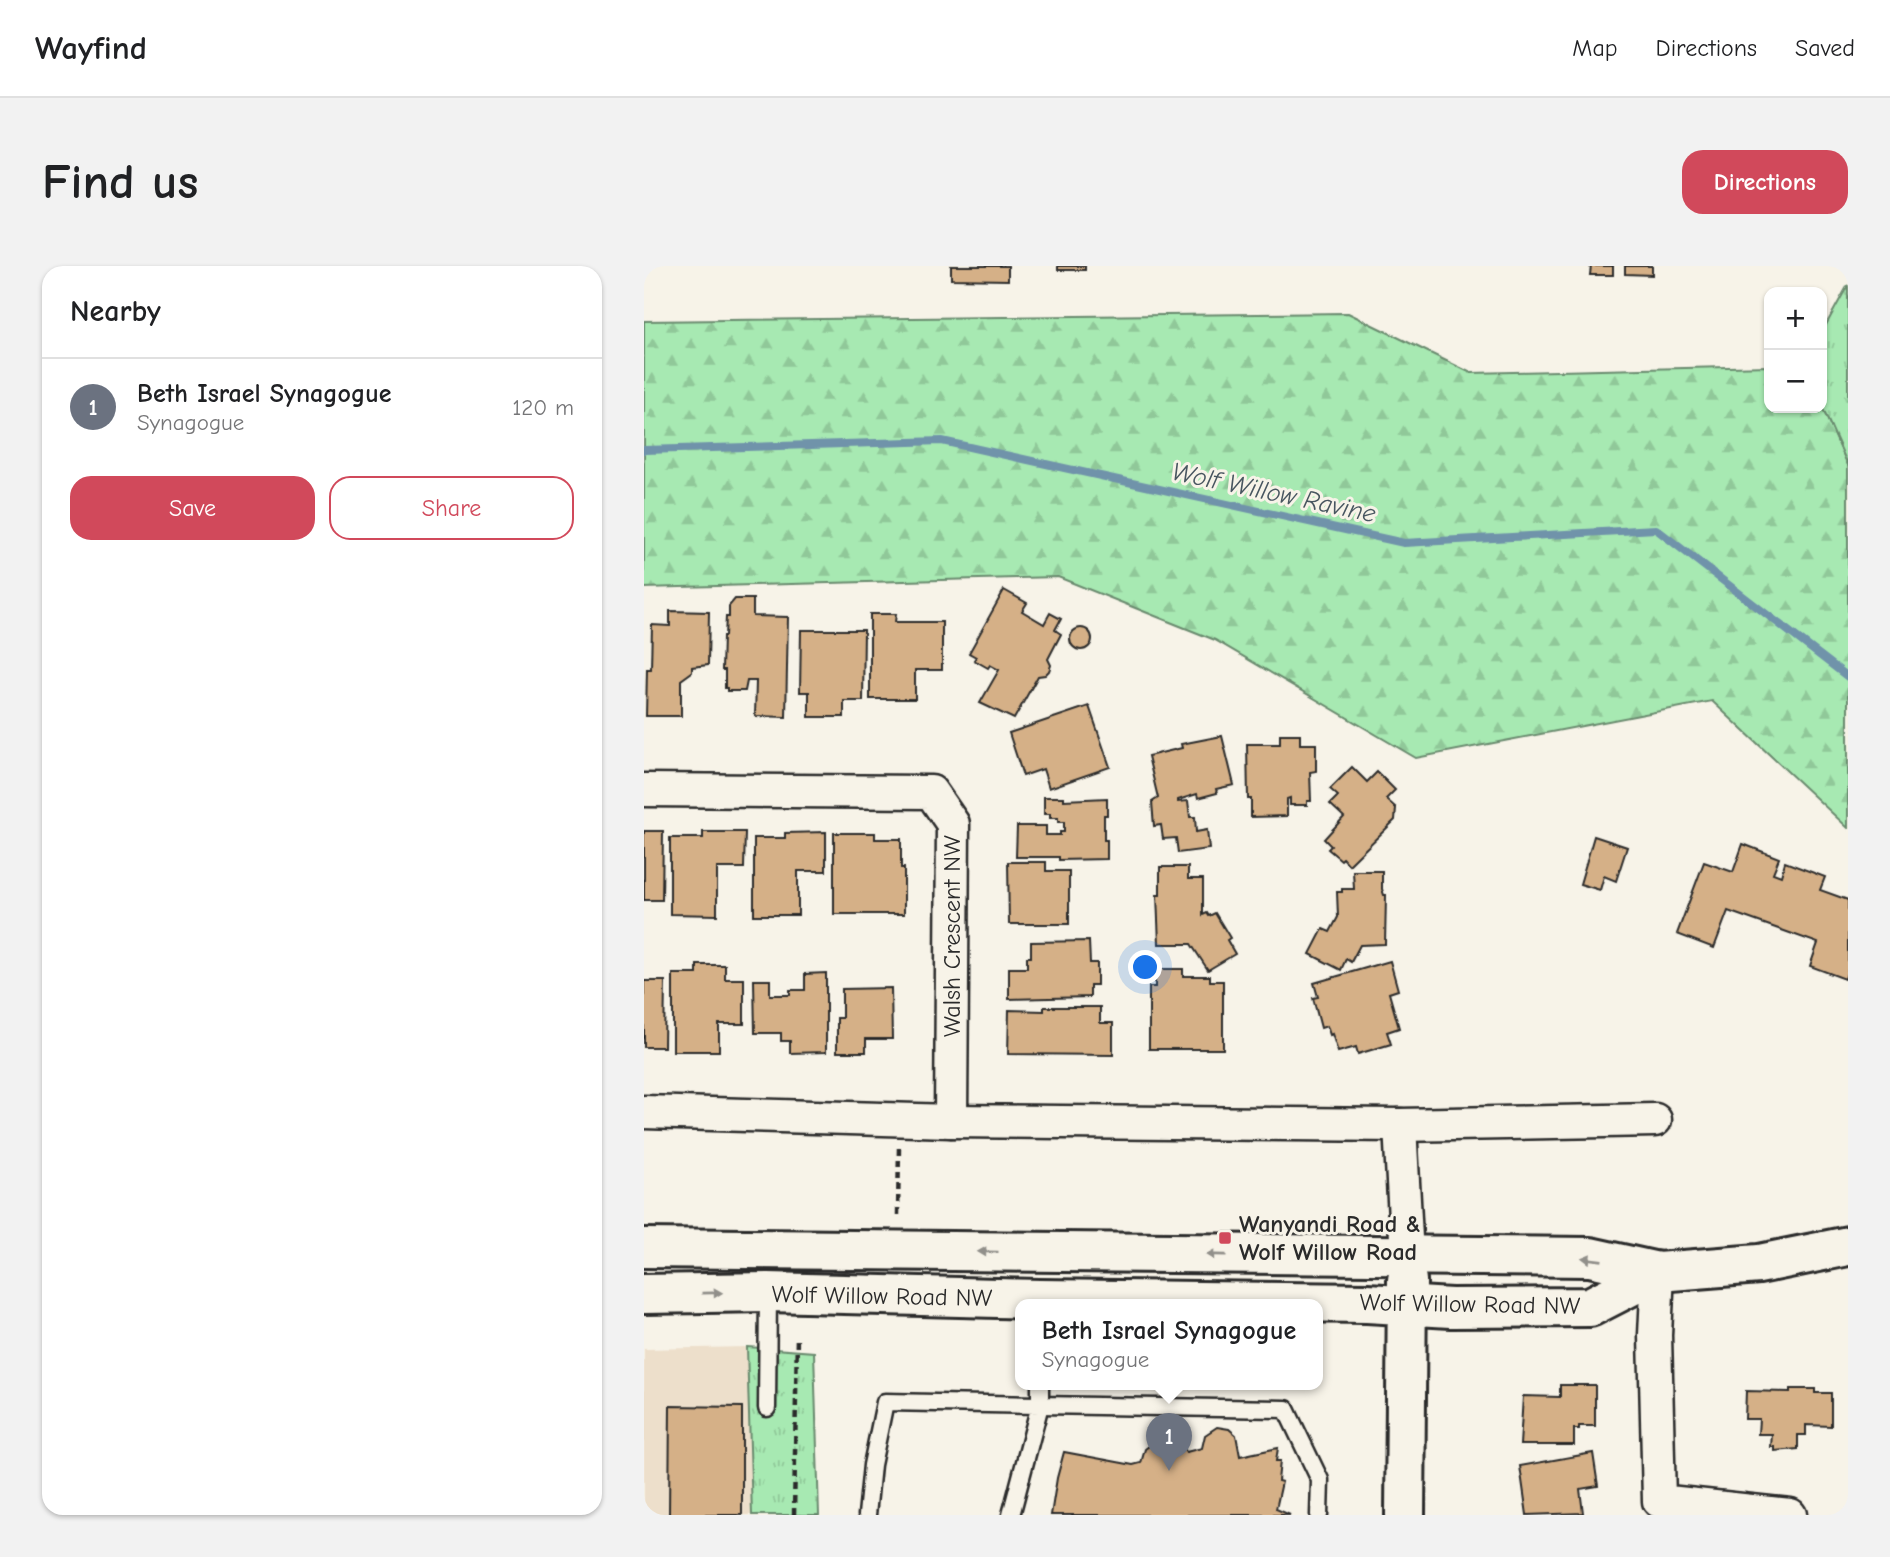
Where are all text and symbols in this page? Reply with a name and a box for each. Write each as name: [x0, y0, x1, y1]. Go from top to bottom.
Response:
text: Wayfind: [35, 29, 147, 67]
text: Map: [1572, 34, 1618, 62]
text: Directions: [1656, 34, 1757, 62]
text: Saved: [1795, 34, 1855, 62]
button: Directions: [1682, 150, 1848, 214]
text: Find us: [42, 154, 198, 210]
map controls: [1764, 287, 1827, 413]
button: +: [1764, 287, 1827, 350]
text: Nearby: [70, 294, 161, 329]
button: −: [1764, 350, 1827, 413]
text: Beth Israel Synagogue: [137, 379, 391, 409]
text: 1: [88, 394, 98, 421]
text: 120 m: [512, 394, 574, 421]
text: Synagogue: [137, 409, 244, 436]
water label: Wolf Willow Ravine: [1169, 457, 1379, 529]
button: Save: [70, 476, 315, 540]
button: Share: [329, 476, 574, 540]
street label: Walsh Crescent NW: [938, 835, 966, 1037]
your location: [1128, 950, 1162, 984]
place label: Wanyandi Road & Wolf Willow Road: [1239, 1210, 1421, 1266]
marker: Wanyandi Road & Wolf Willow Road: [1217, 1230, 1233, 1246]
one-way arrow: [977, 1246, 999, 1258]
one-way arrow: [1205, 1249, 1227, 1260]
one-way arrow: [1581, 1253, 1603, 1264]
street label: Wolf Willow Road NW: [771, 1280, 993, 1312]
one-way arrow: [701, 1287, 723, 1299]
street label: Wolf Willow Road NW: [1359, 1288, 1581, 1320]
popup: [1015, 1299, 1323, 1390]
text: Beth Israel Synagogue: [1042, 1316, 1296, 1346]
text: Synagogue: [1042, 1346, 1149, 1373]
pin: 1: [1146, 1413, 1192, 1471]

